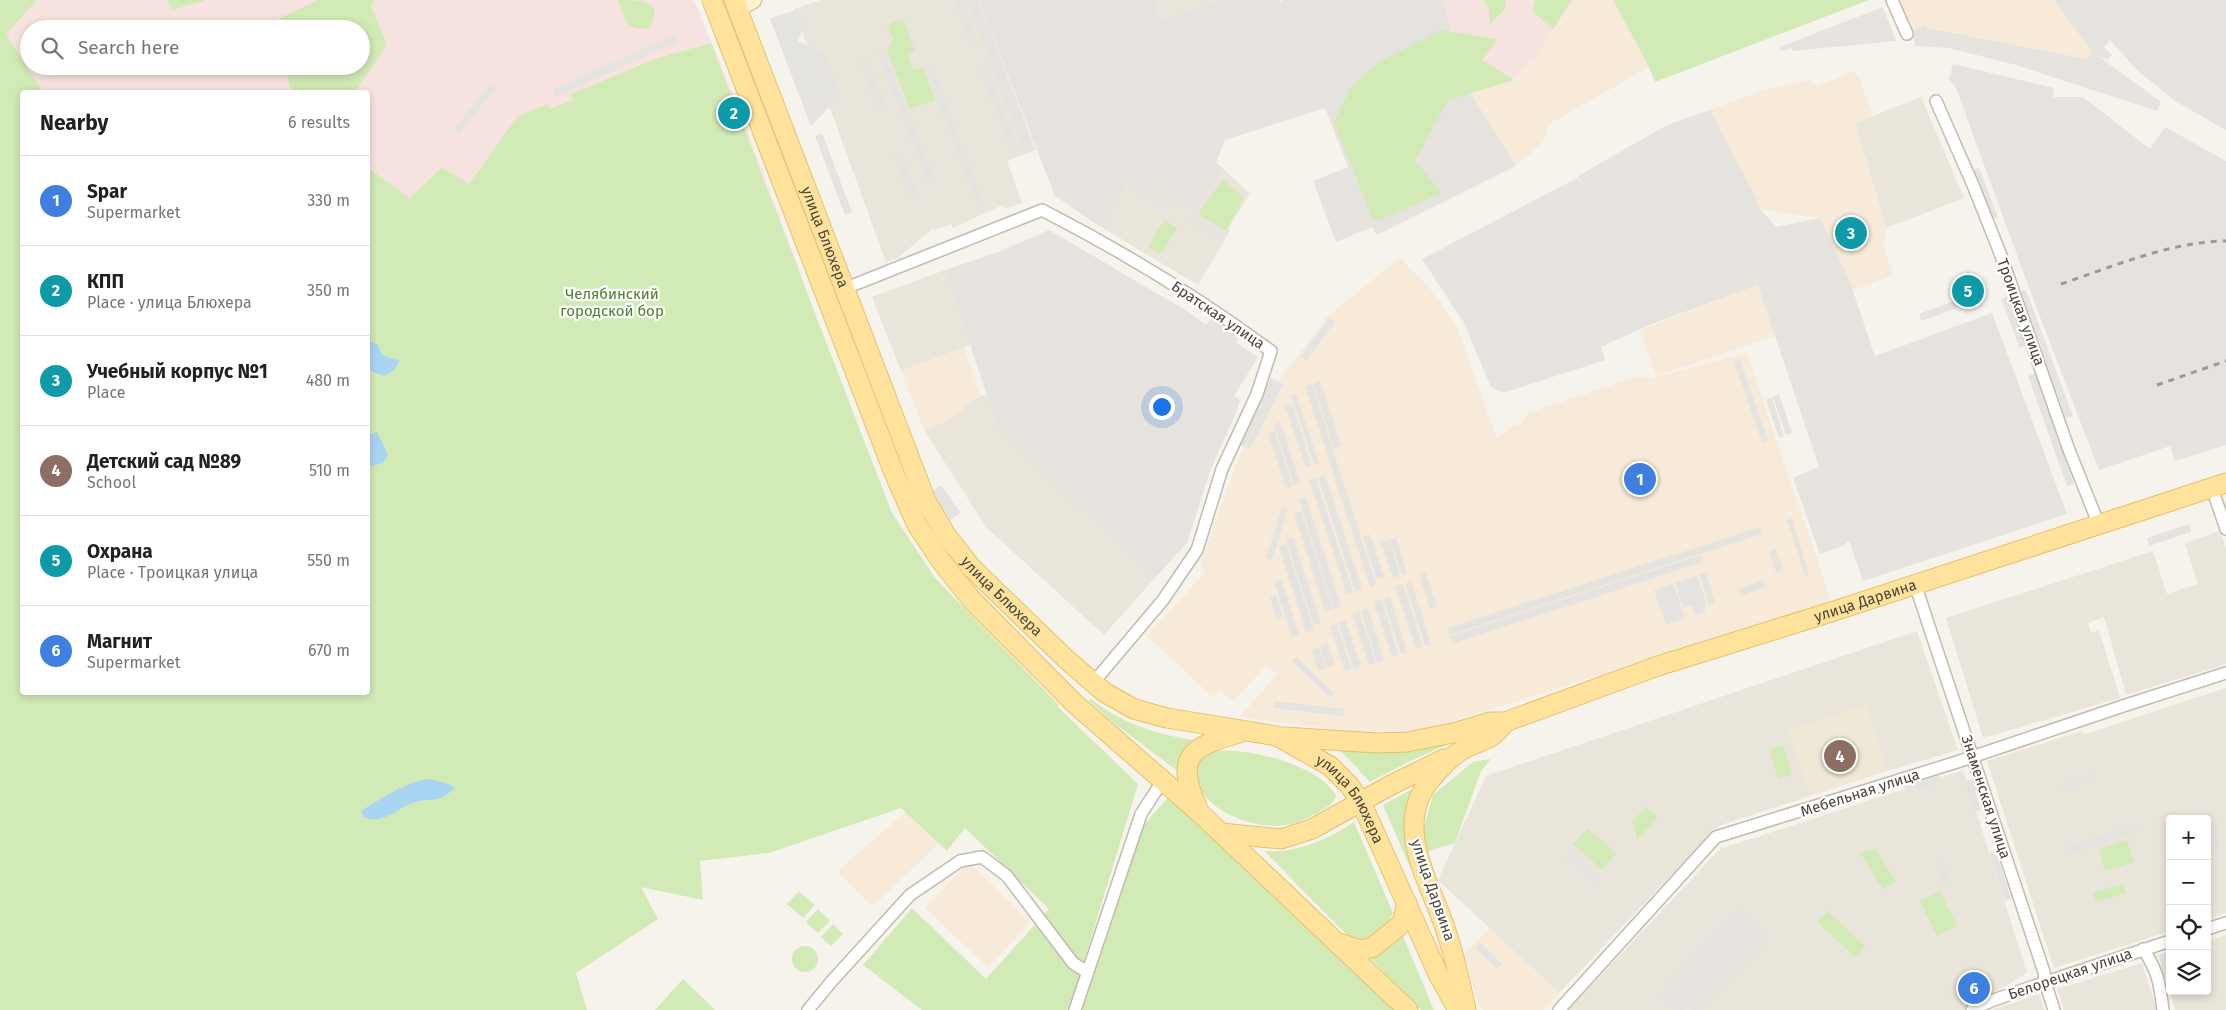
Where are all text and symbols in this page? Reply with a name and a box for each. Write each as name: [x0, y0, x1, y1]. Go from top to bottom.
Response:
search box: [20, 20, 370, 75]
icon: search: [38, 34, 66, 62]
text: Search here: [78, 36, 179, 59]
pin: 2: [718, 94, 750, 132]
text: Nearby: [40, 110, 108, 136]
text: 6 results: [288, 113, 350, 132]
text: Spar: [87, 180, 127, 203]
street label: улица Блюхера: [797, 184, 852, 290]
text: 1: [52, 191, 60, 210]
text: 330 m: [307, 191, 350, 210]
text: Supermarket: [87, 203, 181, 222]
pin: 3: [1835, 214, 1867, 252]
street label: Троицкая улица: [1993, 256, 2049, 368]
text: КПП: [87, 270, 124, 293]
pin: 5: [1952, 272, 1984, 310]
street label: Братская улица: [1168, 277, 1268, 353]
text: 2: [52, 281, 60, 300]
text: 350 m: [307, 281, 350, 300]
park label: Челябинский городской бор: [560, 285, 664, 320]
text: Place · улица Блюхера: [87, 293, 252, 312]
text: Учебный корпус №1: [87, 360, 268, 383]
text: 3: [52, 371, 60, 390]
text: 480 m: [306, 371, 350, 390]
text: Place: [87, 383, 126, 402]
your location: [1149, 394, 1175, 420]
text: Детский сад №89: [87, 450, 241, 473]
pin: 1: [1624, 460, 1656, 498]
text: 4: [51, 461, 61, 480]
text: 510 m: [309, 461, 350, 480]
text: School: [87, 473, 136, 492]
text: Охрана: [87, 540, 153, 563]
text: 5: [52, 551, 60, 570]
text: 550 m: [307, 551, 350, 570]
street label: улица Блюхера: [957, 553, 1046, 640]
text: Place · Троицкая улица: [87, 563, 258, 582]
street label: улица Дарвина: [1812, 576, 1919, 626]
text: Магнит: [87, 630, 152, 653]
text: 6: [51, 641, 61, 660]
text: 670 m: [308, 641, 350, 660]
text: Supermarket: [87, 653, 181, 672]
street label: Знаменская улица: [1958, 733, 2014, 861]
pin: 4: [1824, 737, 1856, 775]
street label: улица Блюхера: [1313, 751, 1387, 846]
street label: Мебельная улица: [1798, 765, 1922, 821]
map controls: [2166, 815, 2211, 995]
button: +: [2166, 815, 2211, 860]
street label: улица Дарвина: [1407, 837, 1459, 943]
button: −: [2166, 860, 2211, 905]
button: locate: [2166, 905, 2211, 950]
street label: Белорецкая улица: [2006, 944, 2134, 1004]
button: layers: [2166, 950, 2211, 995]
pin: 6: [1958, 969, 1990, 1007]

